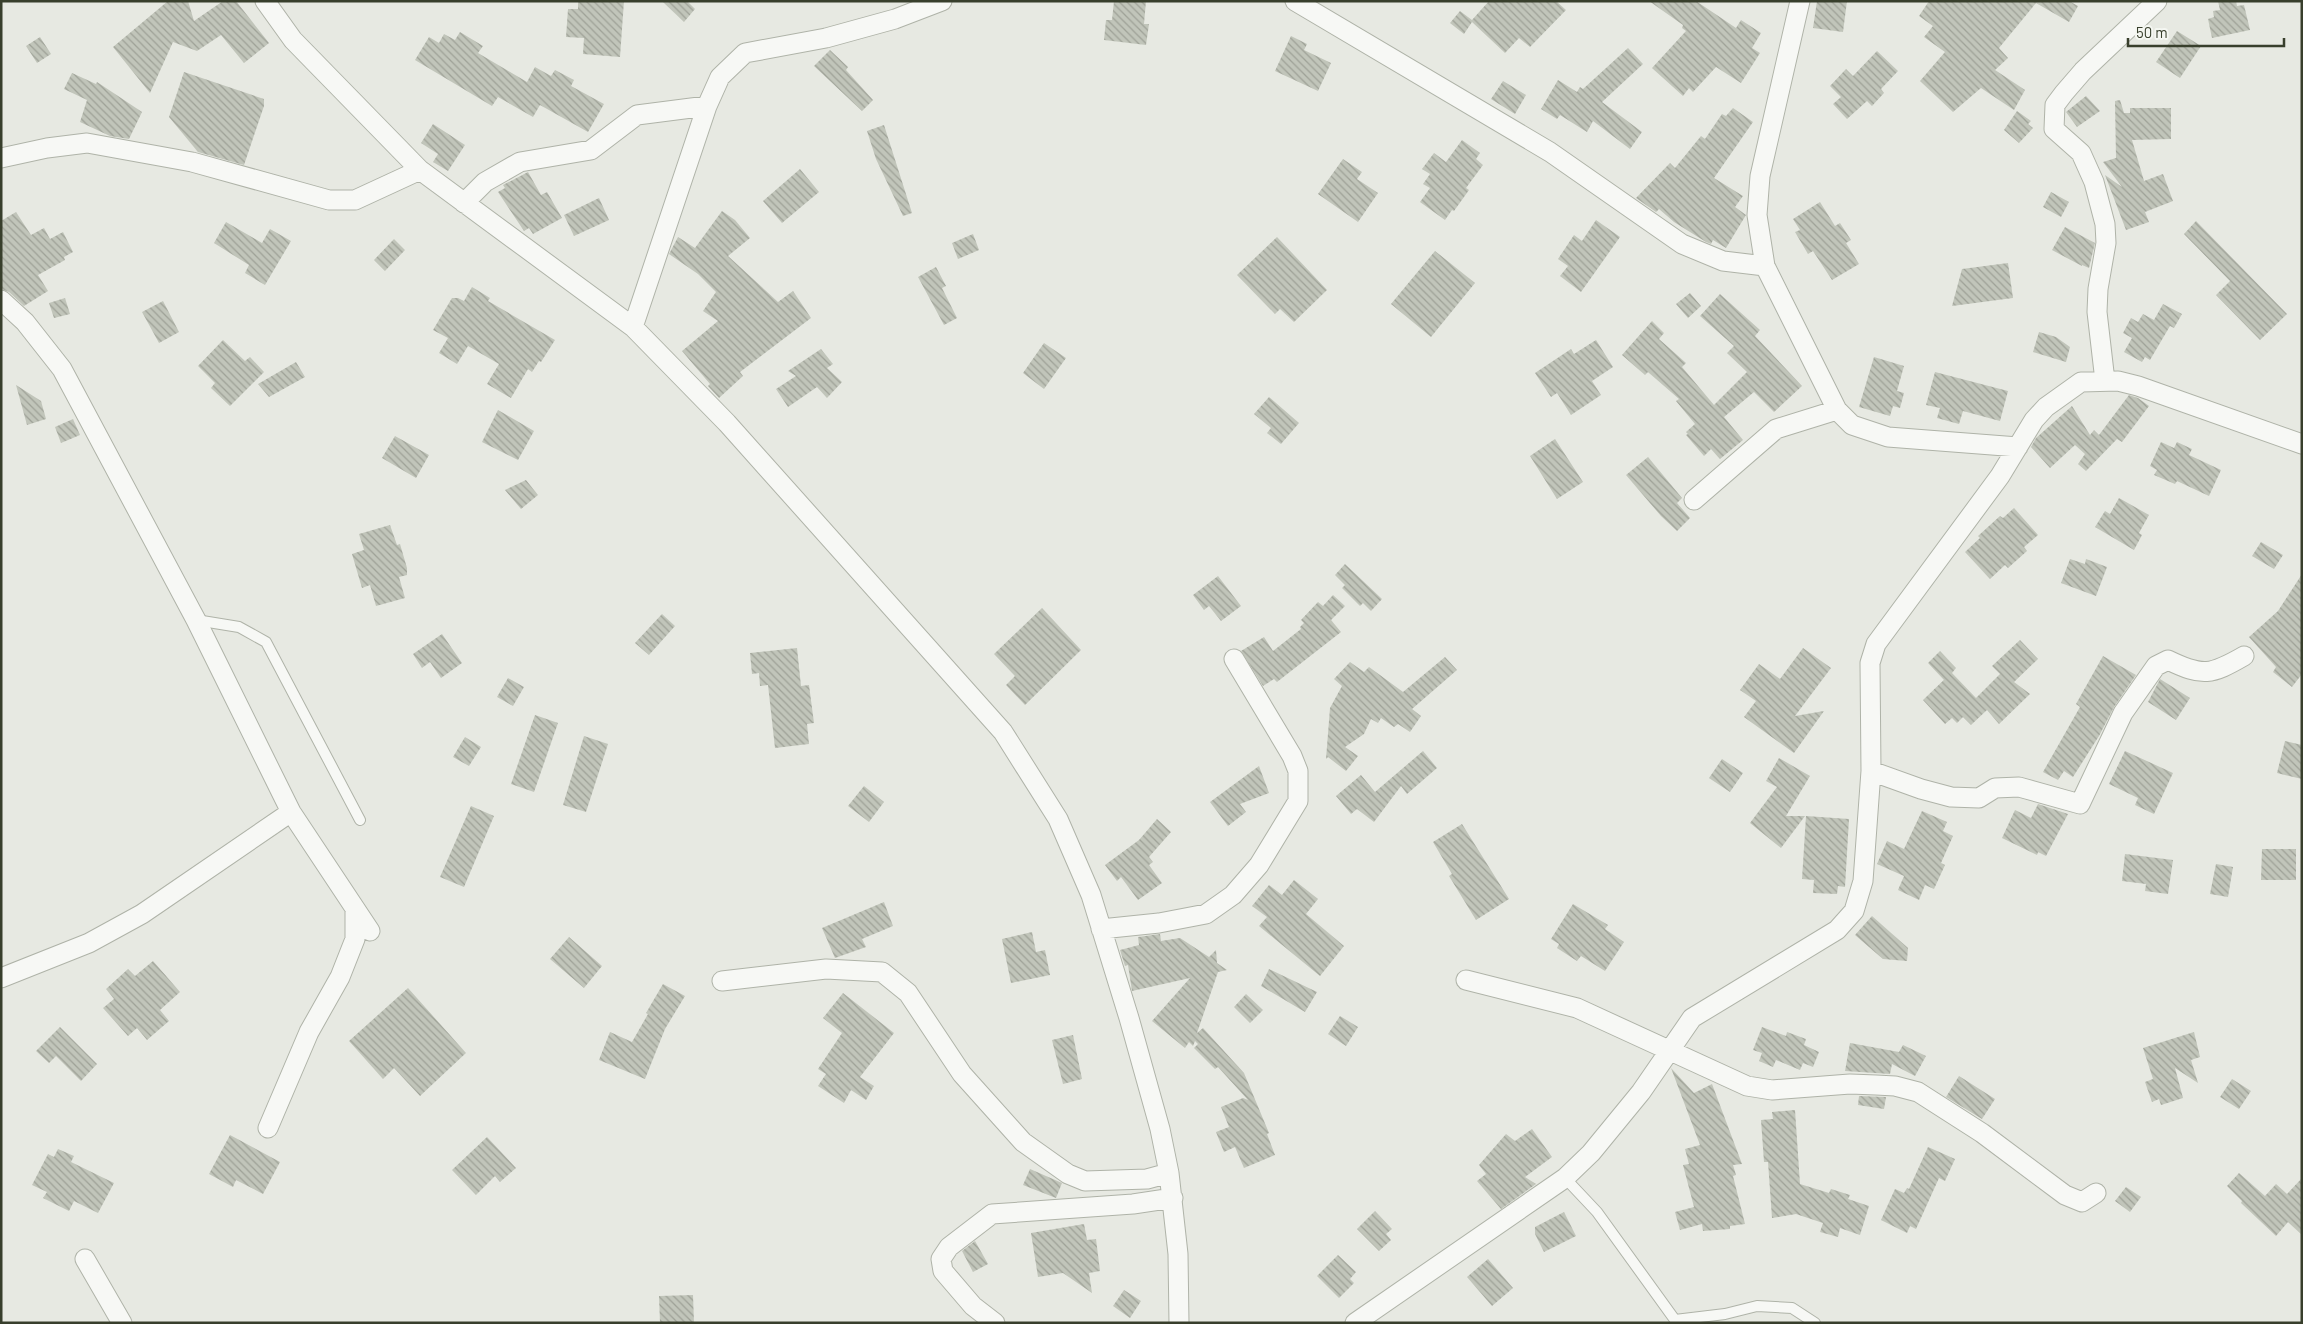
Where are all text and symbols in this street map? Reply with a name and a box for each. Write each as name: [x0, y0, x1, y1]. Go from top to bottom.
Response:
scale bar: [2128, 15, 2284, 47]
text: 50 m: [2136, 23, 2168, 41]

